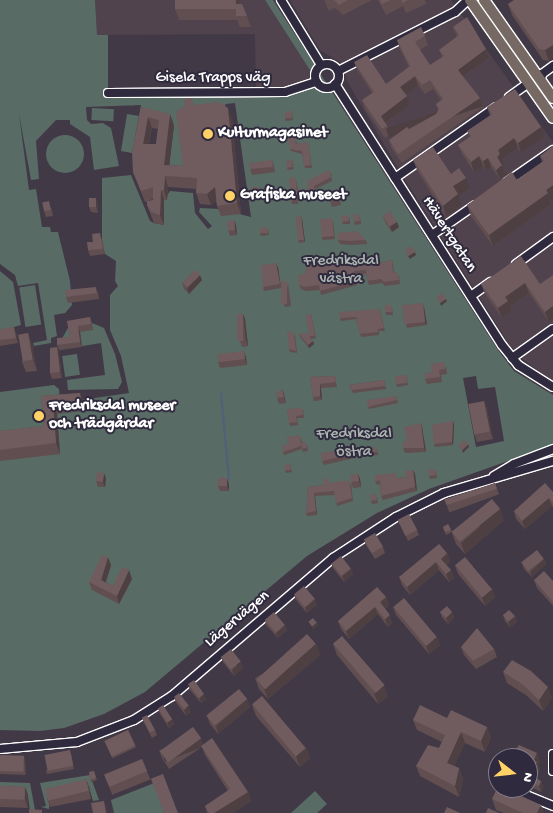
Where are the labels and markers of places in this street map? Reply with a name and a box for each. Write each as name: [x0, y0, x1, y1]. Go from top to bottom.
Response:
place label: Kulturmagasinet: [218, 124, 328, 144]
marker: Kulturmagasinet: [202, 128, 214, 140]
place label: Grafiska museet: [240, 186, 347, 206]
marker: Grafiska museet: [224, 190, 236, 202]
place label: Fredriksdal museer och trädgårdar: [49, 397, 175, 435]
marker: Fredriksdal museer och trädgårdar: [33, 410, 45, 422]

